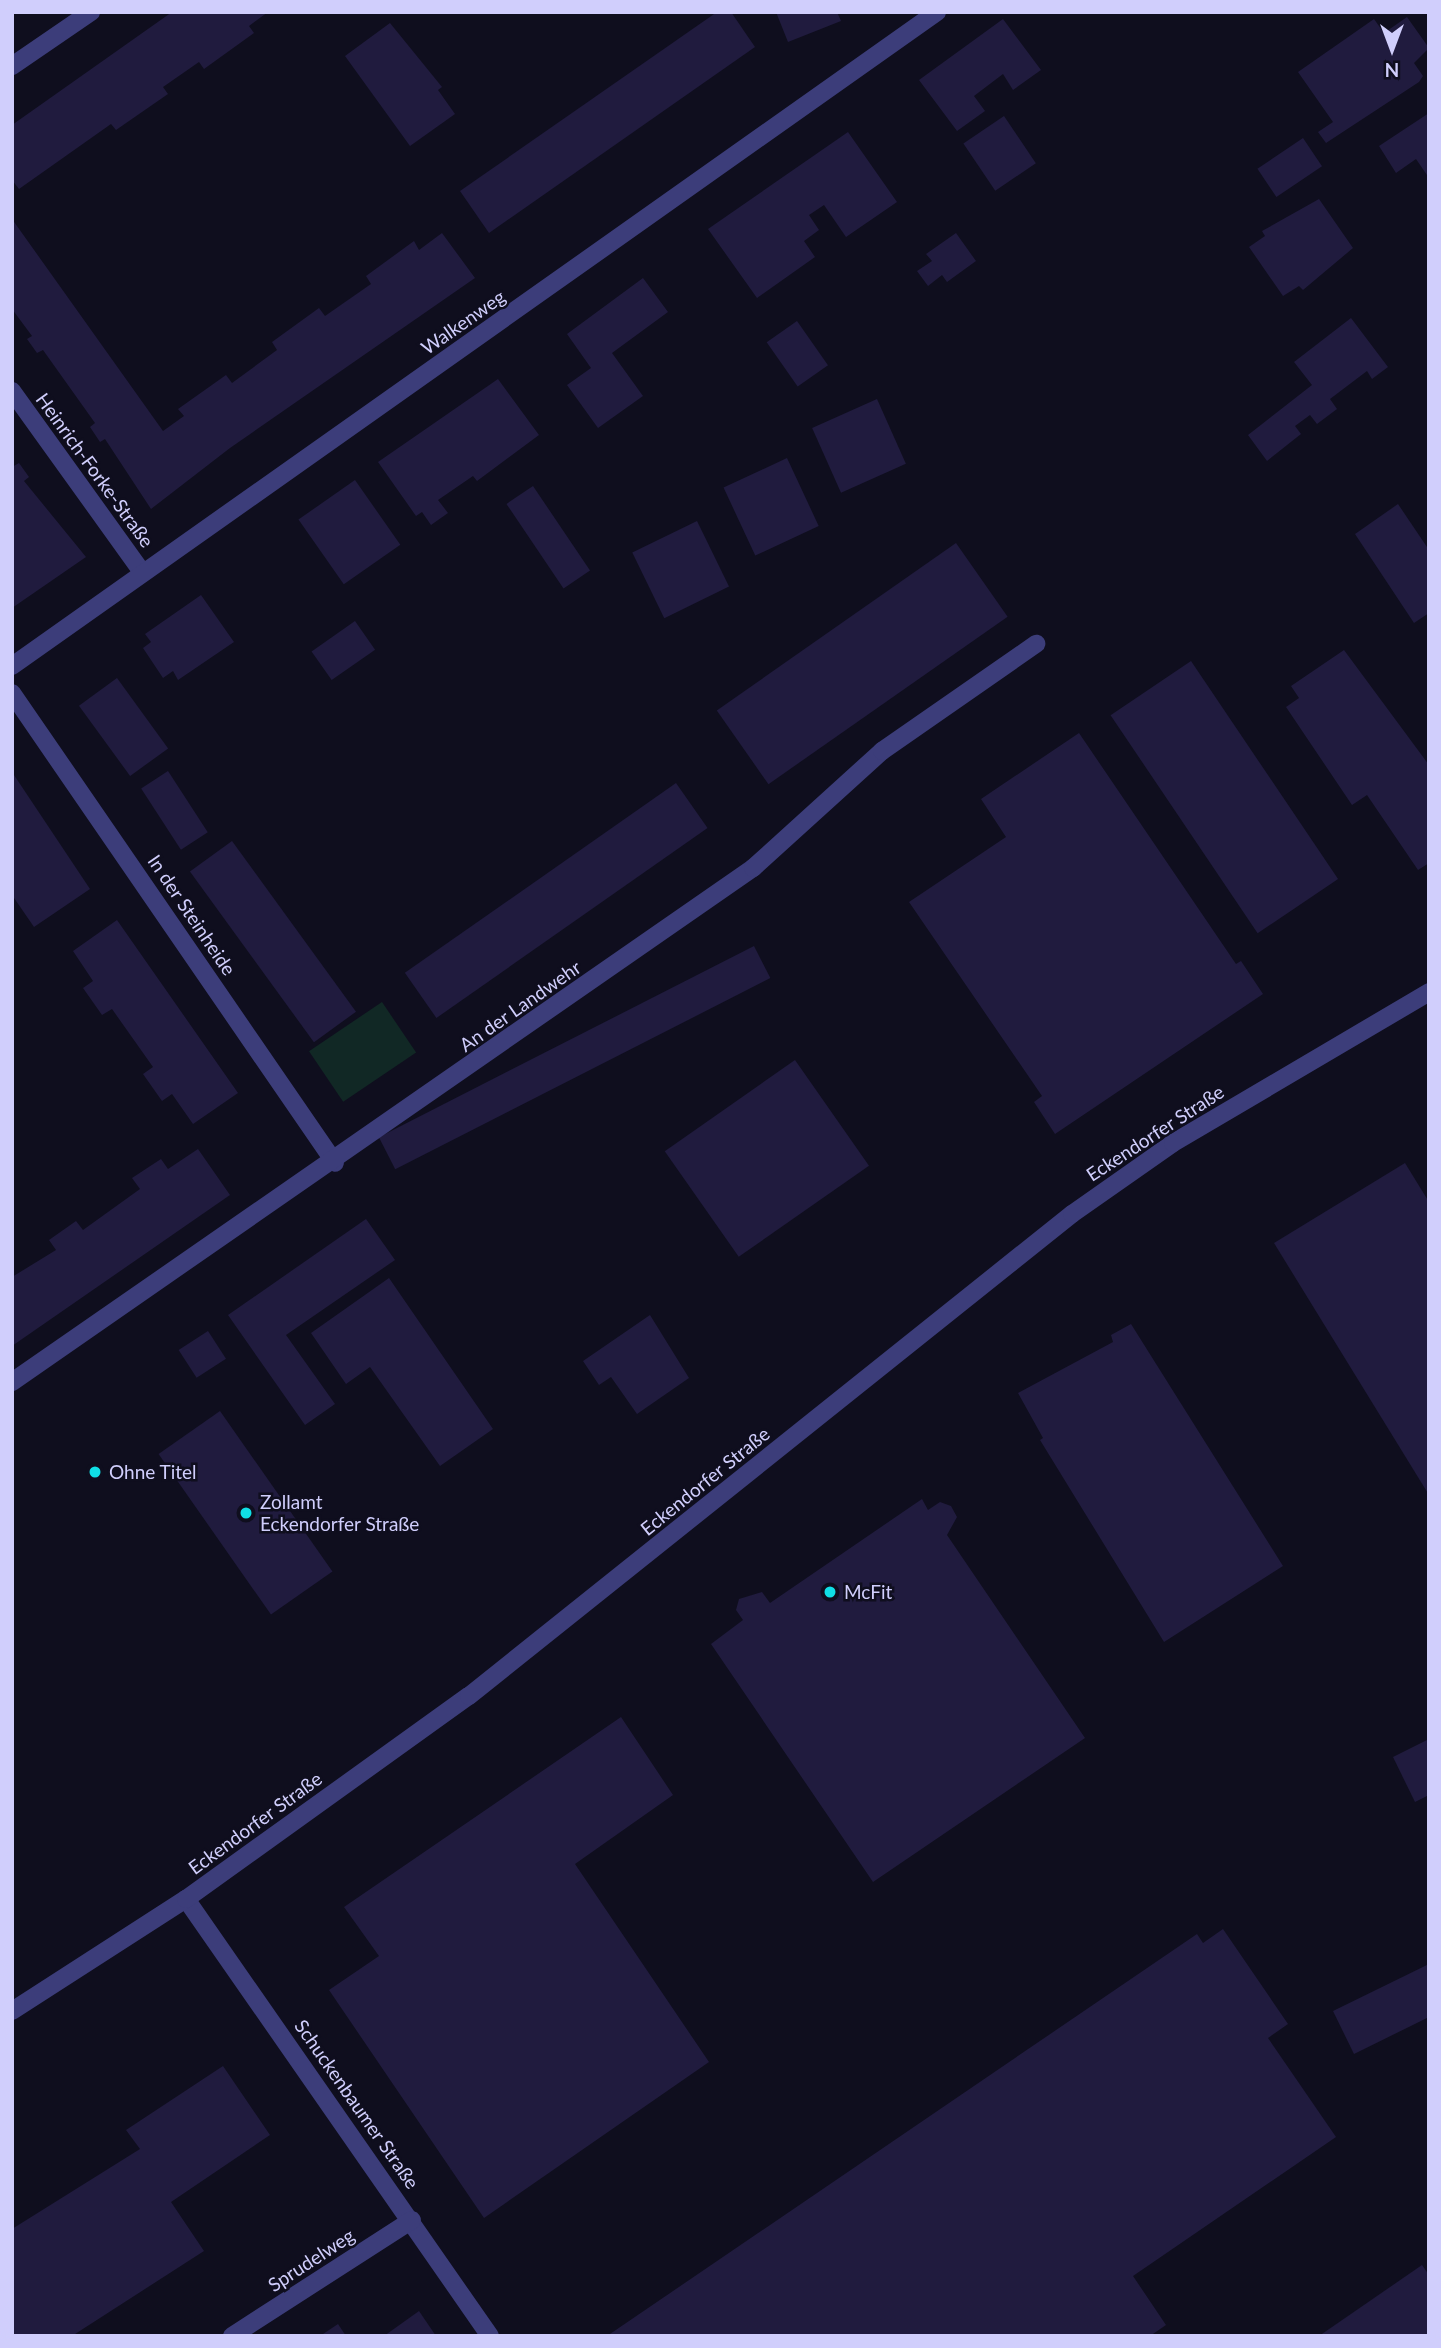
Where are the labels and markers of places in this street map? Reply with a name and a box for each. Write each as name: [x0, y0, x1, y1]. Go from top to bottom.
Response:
place label: Ohne Titel: [109, 1461, 197, 1483]
marker: Ohne Titel: [87, 1464, 103, 1480]
place label: Zollamt Eckendorfer Straße: [260, 1491, 420, 1535]
marker: Zollamt Eckendorfer Straße: [238, 1505, 254, 1521]
place label: McFit: [844, 1581, 892, 1603]
marker: McFit: [822, 1584, 838, 1600]

